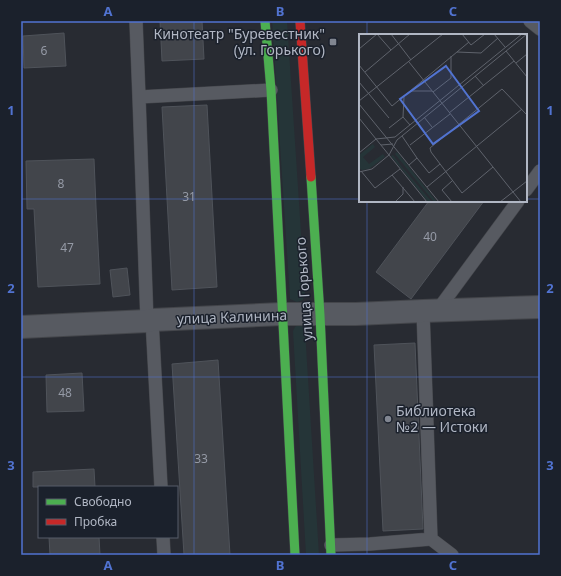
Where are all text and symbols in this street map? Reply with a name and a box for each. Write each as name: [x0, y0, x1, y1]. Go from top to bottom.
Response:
text: A: [104, 2, 113, 20]
text: B: [276, 2, 284, 20]
text: C: [449, 2, 457, 20]
place label: Кинотеатр "Буревестник" (ул. Горького): [153, 24, 325, 59]
inset map: [359, 34, 527, 202]
marker: Кинотеатр "Буревестник" (ул. Горького): [328, 37, 338, 47]
house number: 6: [41, 42, 48, 59]
text: 1: [7, 101, 15, 119]
text: 1: [546, 101, 554, 119]
house number: 8: [58, 175, 65, 192]
house number: 31: [182, 188, 196, 205]
house number: 40: [423, 228, 437, 245]
street label: улица Горького: [290, 236, 317, 342]
house number: 47: [60, 239, 74, 256]
text: 2: [7, 279, 15, 297]
text: 2: [546, 279, 554, 297]
street label: улица Калинина: [177, 305, 287, 328]
house number: 48: [58, 384, 72, 401]
place label: Библиотека №2 — Истоки: [396, 401, 488, 436]
marker: Библиотека №2 — Истоки: [383, 414, 393, 424]
house number: 33: [194, 450, 208, 467]
text: 3: [7, 456, 15, 474]
text: 3: [546, 456, 554, 474]
legend: [38, 486, 178, 538]
text: Свободно: [74, 493, 132, 510]
text: Пробка: [74, 513, 117, 530]
text: A: [104, 556, 113, 574]
text: B: [276, 556, 284, 574]
text: C: [449, 556, 457, 574]

